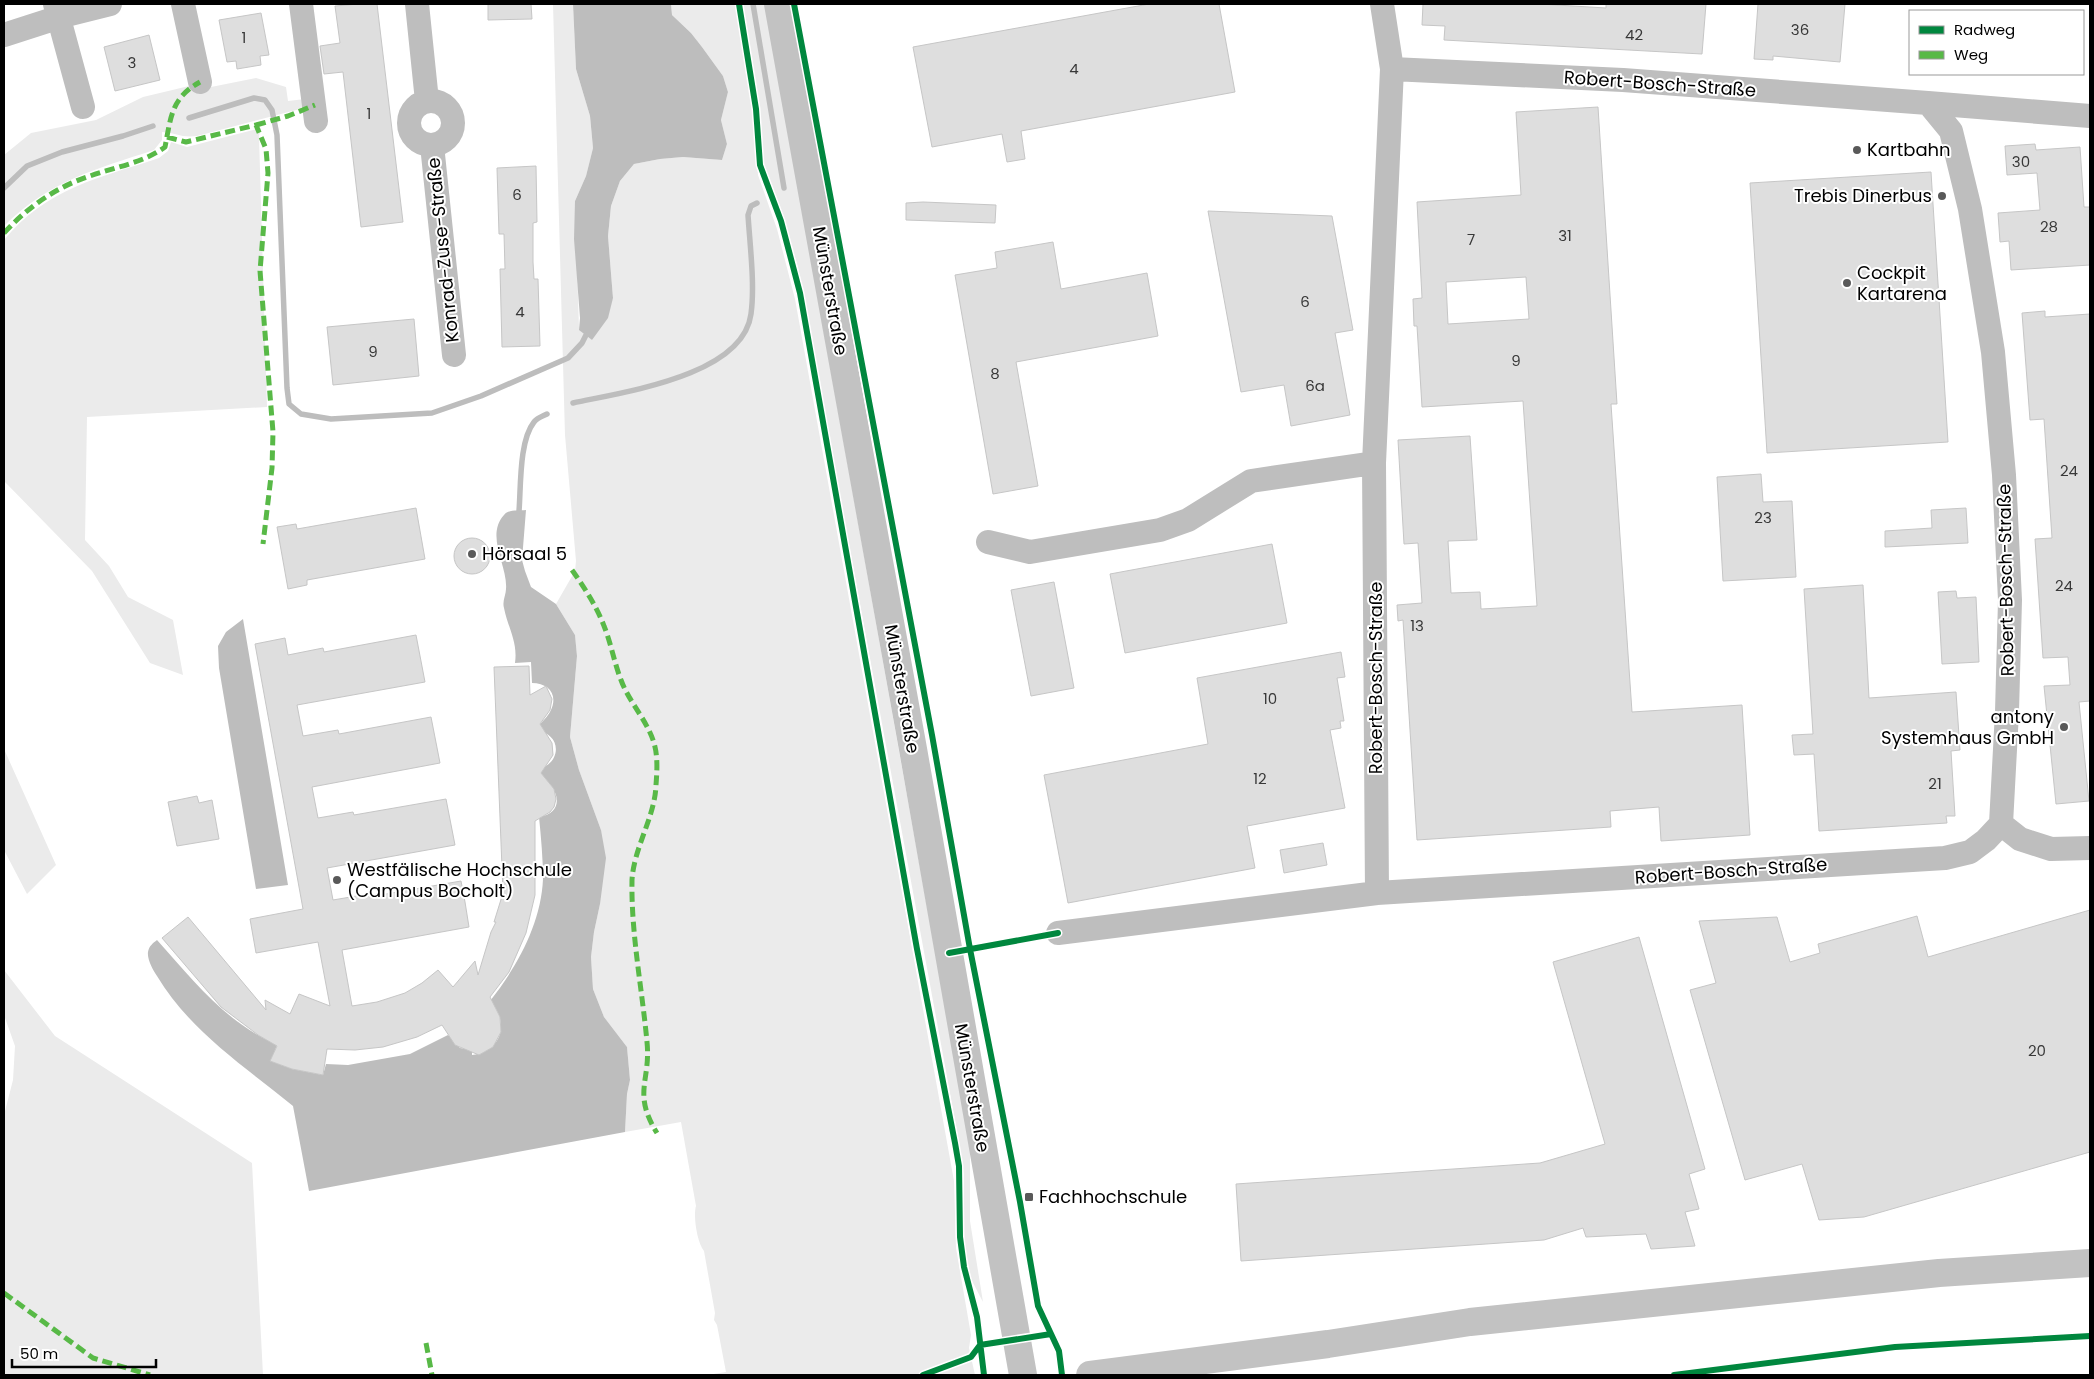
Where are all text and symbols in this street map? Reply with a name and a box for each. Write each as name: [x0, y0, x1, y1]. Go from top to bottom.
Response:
legend: [1909, 10, 2084, 75]
house number: 36: [1791, 19, 1809, 40]
text: Radweg: [1954, 19, 2015, 40]
house number: 42: [1625, 24, 1643, 45]
house number: 1: [242, 27, 246, 48]
text: Weg: [1954, 44, 1988, 65]
house number: 3: [128, 52, 136, 73]
house number: 4: [1069, 58, 1079, 79]
street label: Robert-Bosch-Straße: [1563, 64, 1757, 103]
house number: 1: [367, 103, 371, 124]
place label: Kartbahn: [1867, 137, 1951, 162]
marker: Kartbahn: [1851, 144, 1863, 156]
house number: 30: [2012, 151, 2030, 172]
street label: Konrad-Zuse-Straße: [420, 156, 465, 344]
place label: Trebis Dinerbus: [1794, 183, 1932, 208]
house number: 6: [512, 184, 522, 205]
marker: Trebis Dinerbus: [1936, 190, 1948, 202]
house number: 28: [2040, 216, 2058, 237]
street label: Münsterstraße: [807, 224, 854, 357]
house number: 31: [1558, 225, 1572, 246]
house number: 7: [1467, 229, 1475, 250]
place label: Cockpit Kartarena: [1857, 260, 1947, 306]
marker: Cockpit Kartarena: [1841, 277, 1853, 289]
house number: 6: [1300, 291, 1310, 312]
house number: 4: [515, 301, 525, 322]
house number: 9: [368, 341, 378, 362]
house number: 9: [1511, 350, 1521, 371]
house number: 8: [990, 363, 1000, 384]
house number: 6a: [1305, 375, 1325, 396]
house number: 24: [2060, 460, 2078, 481]
street label: Robert-Bosch-Straße: [1991, 483, 2020, 677]
house number: 23: [1754, 507, 1772, 528]
place label: Hörsaal 5: [482, 541, 567, 566]
marker: Hörsaal 5: [466, 548, 478, 560]
house number: 24: [2055, 575, 2073, 596]
street label: Robert-Bosch-Straße: [1363, 582, 1388, 774]
house number: 13: [1410, 615, 1424, 636]
street label: Münsterstraße: [879, 622, 926, 755]
house number: 10: [1263, 688, 1277, 709]
place label: antony Systemhaus GmbH: [1881, 704, 2054, 750]
marker: antony Systemhaus GmbH: [2058, 721, 2070, 733]
house number: 12: [1253, 768, 1267, 789]
house number: 21: [1928, 773, 1942, 794]
street label: Robert-Bosch-Straße: [1634, 851, 1828, 890]
place label: Westfälische Hochschule (Campus Bocholt): [347, 857, 572, 903]
marker: Westfälische Hochschule (Campus Bocholt): [331, 874, 343, 886]
street label: Münsterstraße: [949, 1021, 996, 1154]
house number: 20: [2028, 1040, 2046, 1061]
place label: Fachhochschule: [1039, 1184, 1187, 1209]
marker: Fachhochschule: [1023, 1191, 1035, 1203]
scale bar: [12, 1336, 156, 1368]
text: 50 m: [20, 1343, 58, 1364]

